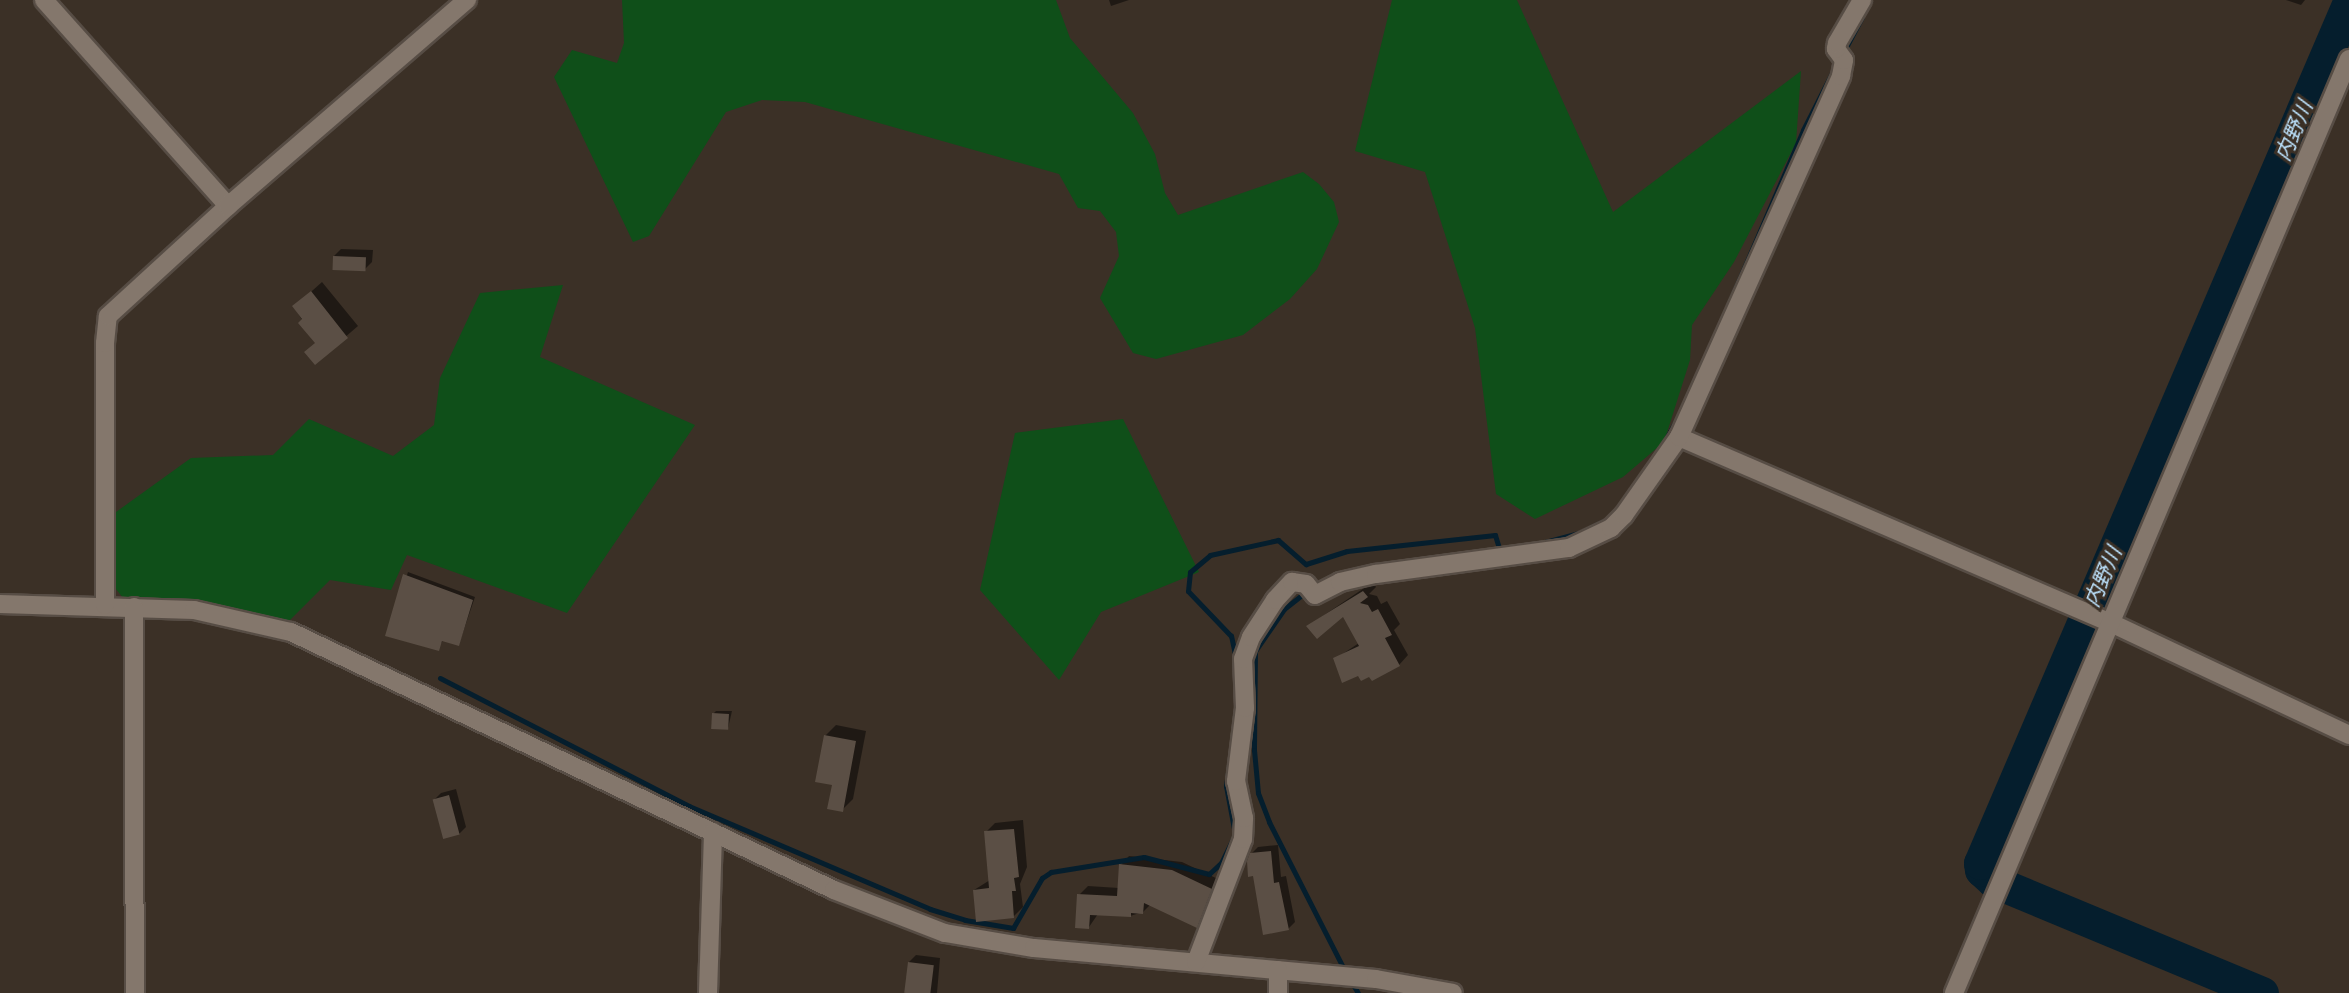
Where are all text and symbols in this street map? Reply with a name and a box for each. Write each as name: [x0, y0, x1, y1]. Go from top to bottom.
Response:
water label: 内野川: [2270, 97, 2318, 165]
water label: 内野川: [2079, 543, 2127, 611]

